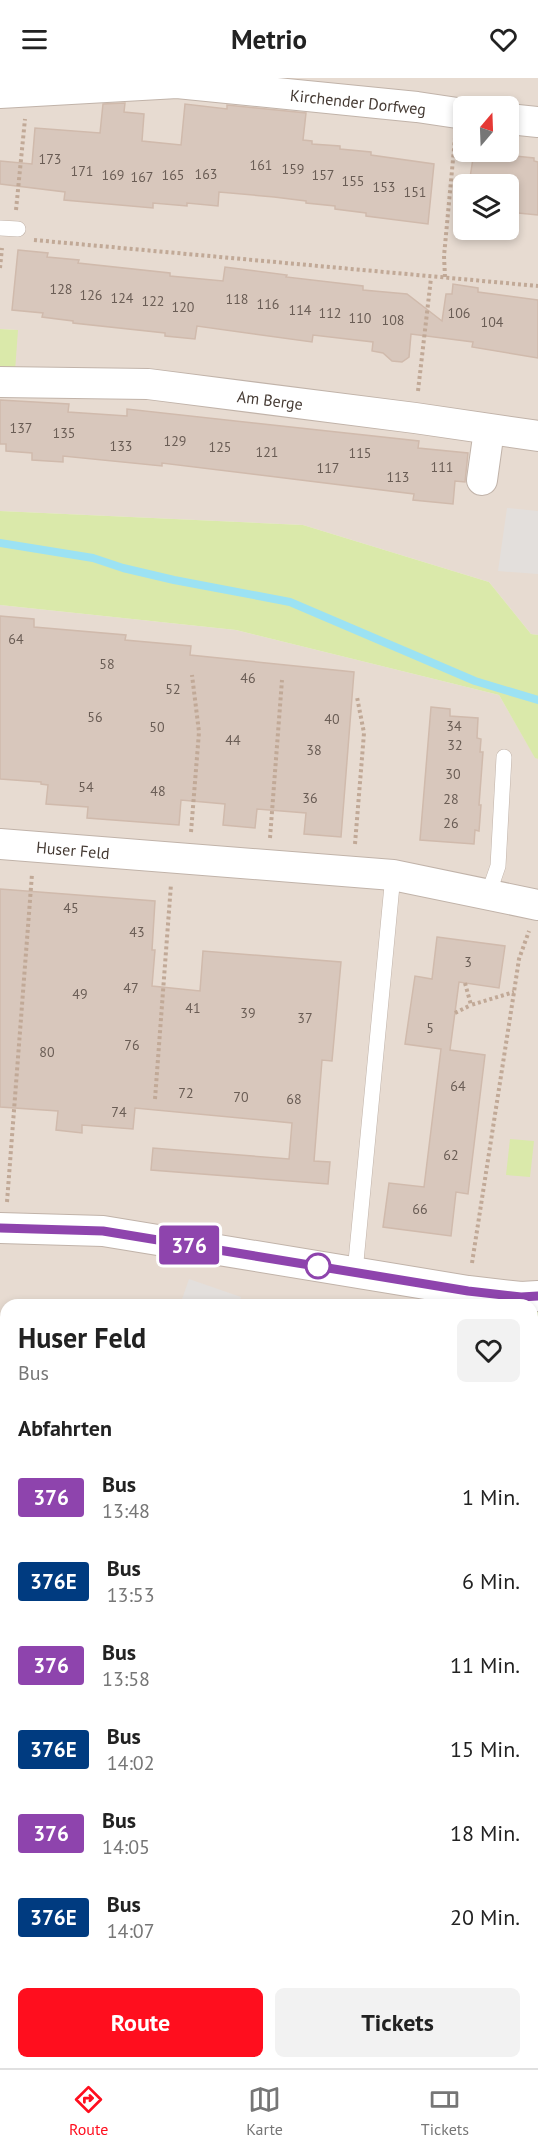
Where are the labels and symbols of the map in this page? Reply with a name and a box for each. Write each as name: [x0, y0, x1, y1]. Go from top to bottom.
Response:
street label: Kirchender Dorfweg: [289, 85, 427, 119]
north arrow: [453, 96, 519, 162]
house number: 173: [39, 150, 61, 168]
house number: 161: [250, 156, 272, 174]
house number: 159: [282, 160, 304, 178]
house number: 171: [71, 162, 93, 180]
house number: 163: [195, 165, 217, 183]
house number: 169: [102, 166, 124, 184]
house number: 165: [162, 166, 184, 184]
house number: 157: [312, 166, 334, 184]
house number: 167: [131, 168, 153, 186]
house number: 155: [342, 172, 364, 190]
house number: 153: [373, 178, 395, 196]
house number: 151: [404, 183, 426, 201]
house number: 128: [50, 280, 72, 298]
house number: 126: [80, 286, 102, 304]
house number: 124: [111, 289, 134, 307]
house number: 118: [226, 290, 248, 308]
house number: 122: [142, 292, 164, 310]
house number: 116: [257, 295, 279, 313]
house number: 120: [172, 298, 195, 316]
house number: 114: [289, 301, 312, 319]
house number: 112: [319, 304, 341, 322]
house number: 106: [448, 304, 470, 322]
house number: 110: [349, 309, 372, 327]
house number: 108: [382, 311, 404, 329]
house number: 104: [481, 313, 504, 331]
street label: Am Berge: [236, 386, 304, 414]
house number: 137: [10, 419, 32, 437]
house number: 135: [53, 424, 75, 442]
house number: 129: [164, 432, 186, 450]
house number: 133: [110, 437, 132, 455]
house number: 125: [209, 438, 231, 456]
house number: 121: [256, 443, 278, 461]
house number: 115: [349, 444, 371, 462]
house number: 111: [431, 458, 453, 476]
house number: 117: [317, 459, 339, 477]
house number: 113: [387, 468, 409, 486]
house number: 64: [8, 630, 24, 648]
house number: 58: [99, 655, 115, 673]
house number: 46: [240, 669, 256, 687]
house number: 52: [165, 680, 181, 698]
house number: 56: [87, 708, 103, 726]
house number: 40: [324, 710, 340, 728]
house number: 34: [446, 717, 462, 735]
house number: 50: [149, 718, 165, 736]
house number: 44: [225, 731, 241, 749]
house number: 32: [447, 736, 463, 754]
house number: 38: [306, 741, 322, 759]
house number: 30: [445, 765, 461, 783]
house number: 54: [78, 778, 94, 796]
house number: 48: [150, 782, 166, 800]
house number: 36: [302, 789, 318, 807]
house number: 28: [443, 790, 459, 808]
house number: 26: [443, 814, 459, 832]
street label: Huser Feld: [35, 837, 111, 863]
house number: 45: [63, 899, 79, 917]
house number: 43: [129, 923, 145, 941]
house number: 3: [464, 953, 472, 971]
house number: 47: [123, 979, 139, 997]
house number: 49: [72, 985, 88, 1003]
house number: 41: [185, 999, 201, 1017]
house number: 39: [240, 1004, 256, 1022]
house number: 37: [297, 1009, 313, 1027]
house number: 5: [426, 1019, 434, 1037]
house number: 76: [124, 1036, 140, 1054]
house number: 80: [39, 1043, 55, 1061]
house number: 64: [450, 1077, 466, 1095]
house number: 72: [178, 1084, 194, 1102]
house number: 70: [233, 1088, 249, 1106]
house number: 68: [286, 1090, 302, 1108]
house number: 74: [111, 1103, 127, 1121]
house number: 62: [443, 1146, 459, 1164]
house number: 66: [412, 1200, 428, 1218]
line badge: 376: [154, 1226, 224, 1264]
unlabelled marker: [305, 1253, 331, 1279]

